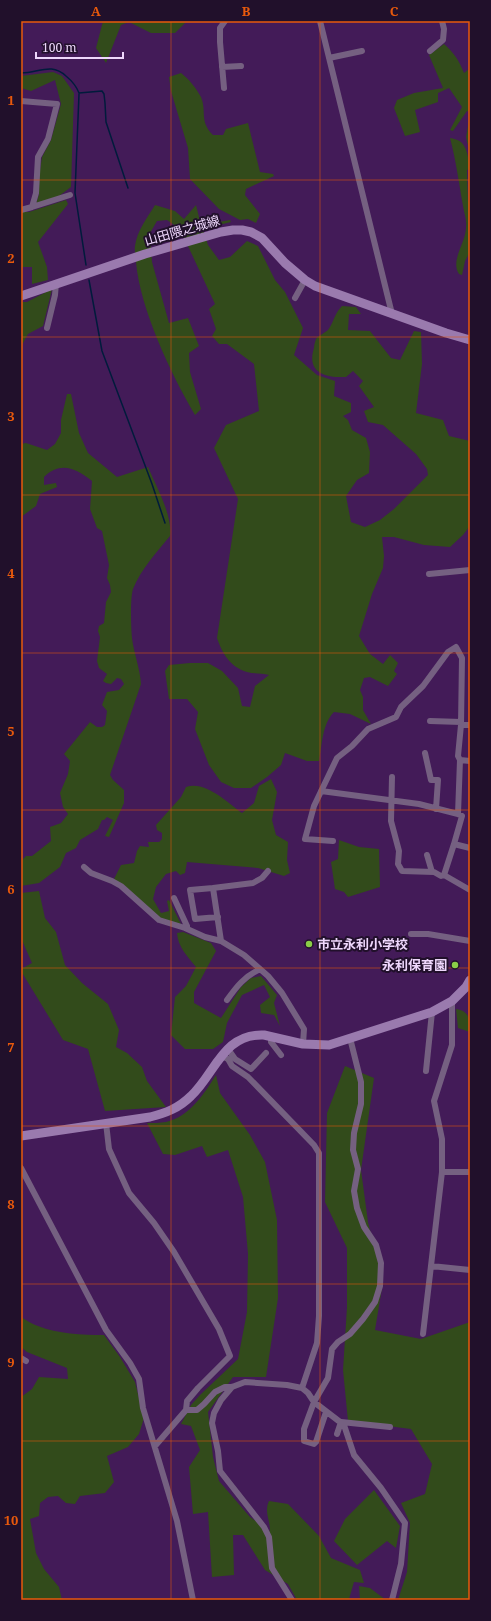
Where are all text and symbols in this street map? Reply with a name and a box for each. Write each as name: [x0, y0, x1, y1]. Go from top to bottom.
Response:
text: A: [91, 2, 101, 20]
text: B: [242, 2, 251, 20]
text: C: [390, 2, 399, 20]
scale bar: [36, 34, 123, 60]
text: 100 m: [42, 39, 77, 56]
text: 1: [7, 91, 15, 109]
street label: 山田隈之城線: [142, 211, 222, 249]
text: 2: [7, 249, 15, 267]
text: 3: [7, 407, 15, 425]
text: 4: [7, 564, 15, 582]
text: 5: [7, 722, 15, 740]
text: 6: [7, 880, 15, 898]
place label: 市立永利小学校: [317, 935, 408, 953]
marker: 市立永利小学校: [304, 939, 314, 949]
place label: 永利保育園: [382, 956, 447, 974]
marker: 永利保育園: [450, 960, 460, 970]
text: 7: [7, 1038, 15, 1056]
text: 8: [7, 1195, 15, 1213]
text: 9: [7, 1353, 15, 1371]
text: 10: [4, 1511, 18, 1529]

